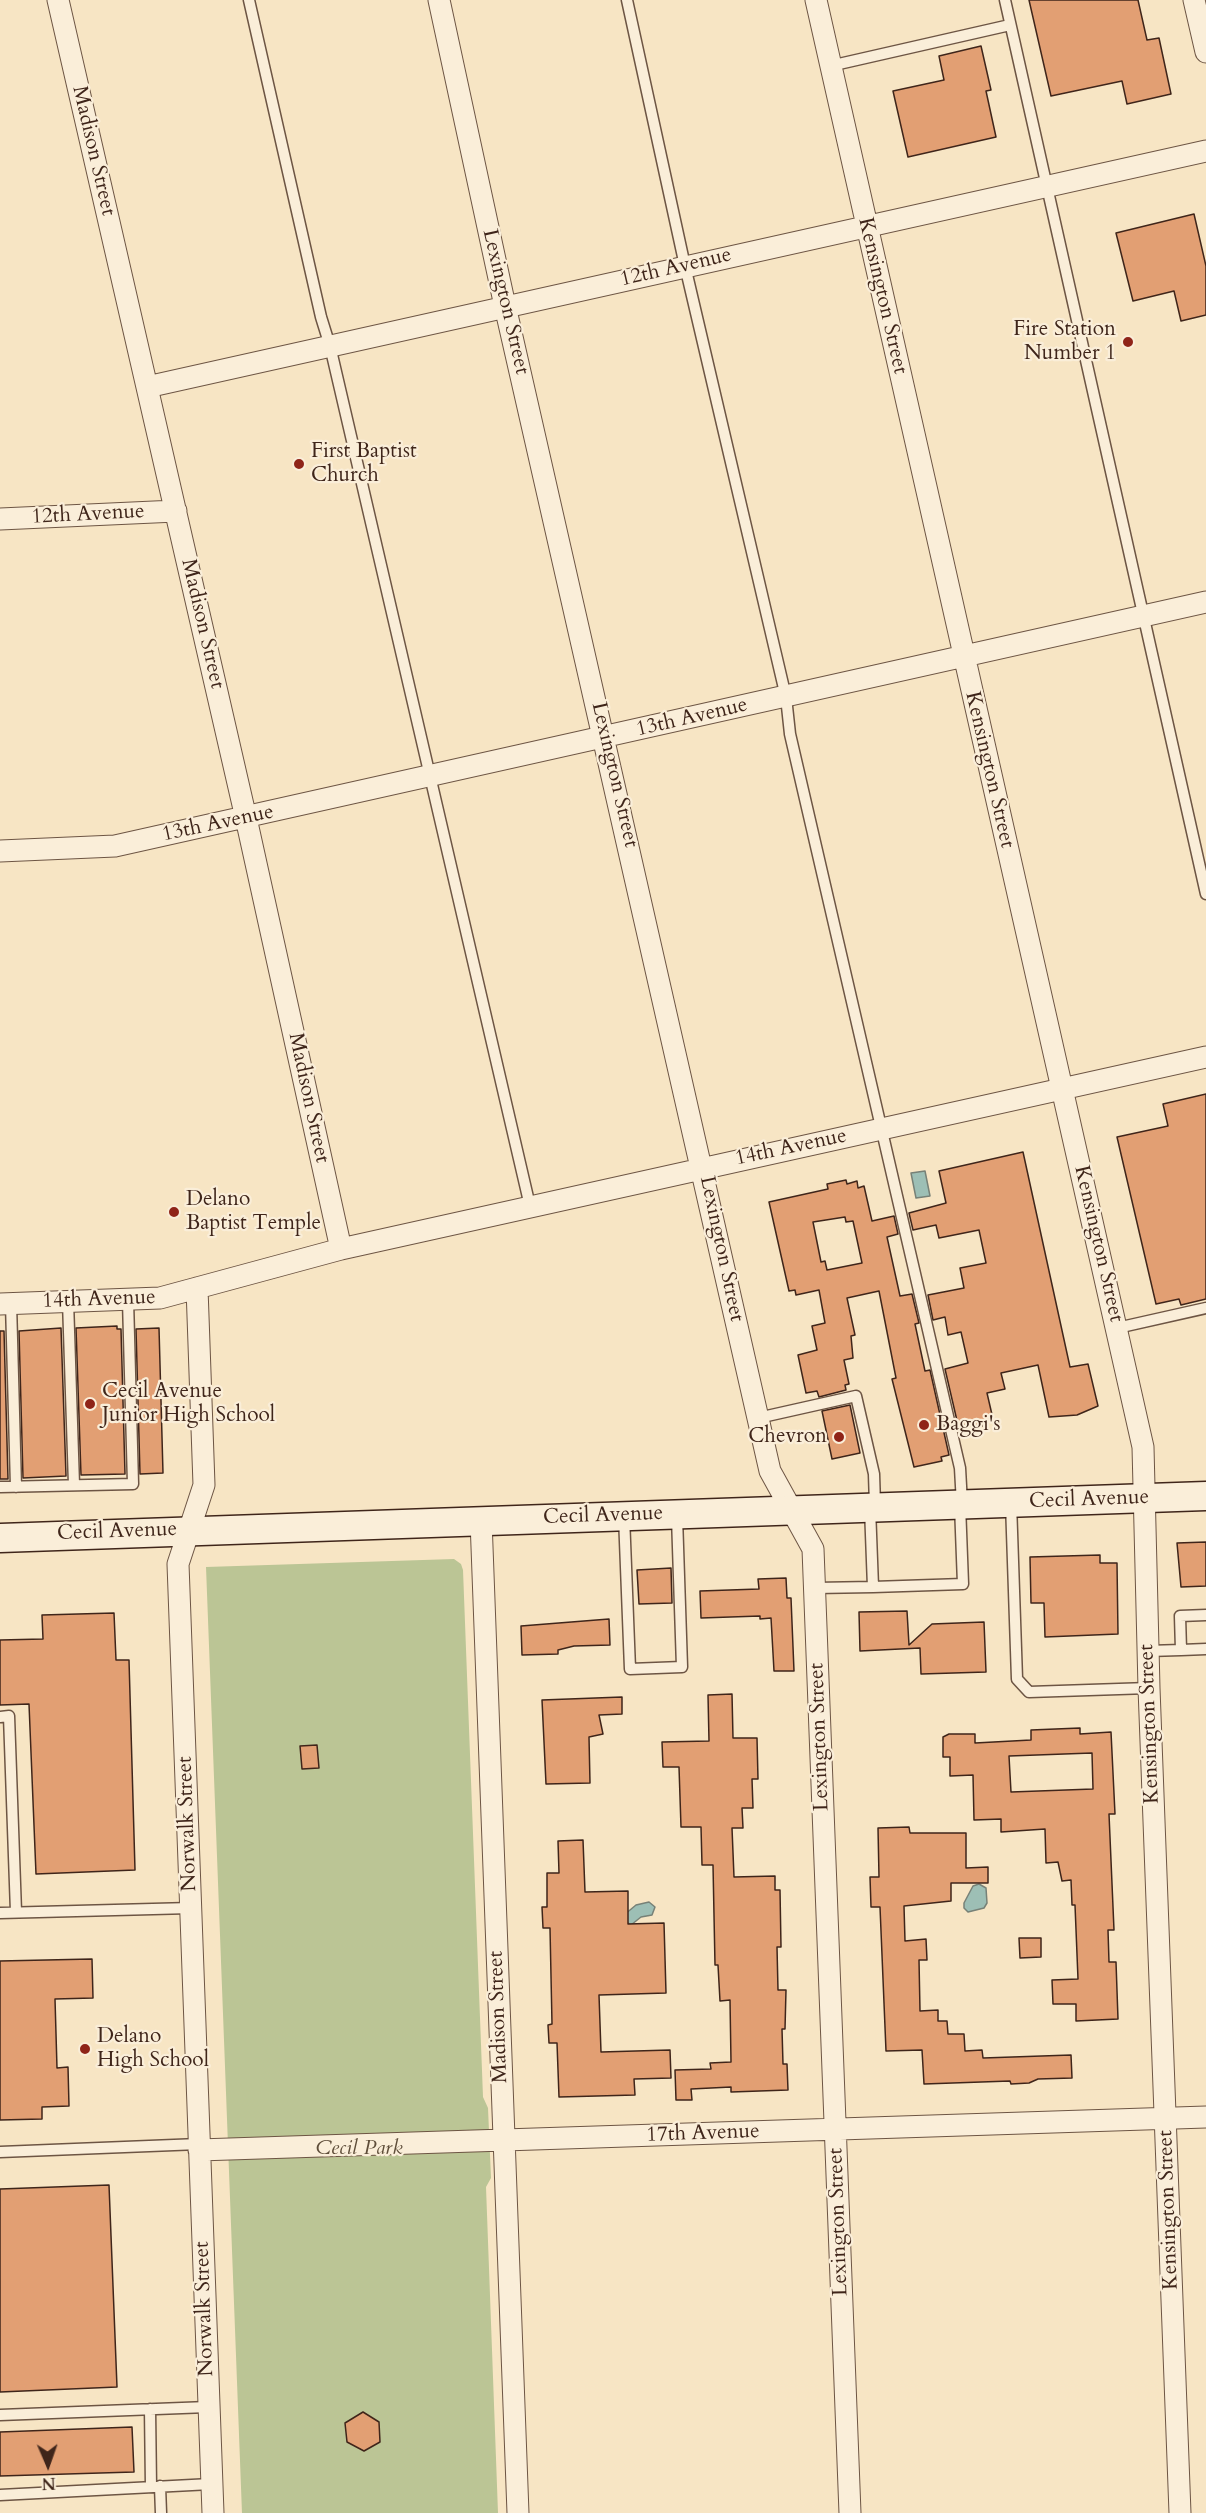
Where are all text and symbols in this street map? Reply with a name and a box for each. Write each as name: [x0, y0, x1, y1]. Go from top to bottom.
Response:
street label: Madison Street: [66, 84, 120, 218]
street label: Kensington Street: [852, 215, 912, 377]
street label: Lexington Street: [476, 227, 534, 377]
street label: 12th Avenue: [618, 243, 734, 293]
place label: Fire Station Number 1: [1013, 317, 1116, 367]
marker: Fire Station Number 1: [1121, 335, 1135, 349]
place label: First Baptist Church: [311, 439, 417, 489]
marker: First Baptist Church: [292, 457, 306, 471]
street label: 12th Avenue: [31, 499, 145, 531]
street label: Madison Street: [175, 557, 229, 691]
street label: Kensington Street: [959, 689, 1019, 851]
street label: 13th Avenue: [634, 693, 750, 743]
street label: Lexington Street: [585, 700, 643, 850]
street label: 13th Avenue: [160, 800, 276, 848]
street label: Madison Street: [282, 1031, 334, 1165]
street label: 14th Avenue: [733, 1124, 849, 1172]
street label: Kensington Street: [1068, 1163, 1128, 1325]
street label: Lexington Street: [693, 1174, 749, 1324]
place label: Delano Baptist Temple: [186, 1187, 321, 1237]
marker: Delano Baptist Temple: [167, 1205, 181, 1219]
street label: 14th Avenue: [42, 1285, 156, 1315]
place label: Cecil Avenue Junior High School: [102, 1379, 275, 1429]
marker: Cecil Avenue Junior High School: [83, 1397, 97, 1411]
place label: Baggi's: [936, 1412, 1001, 1438]
marker: Baggi's: [917, 1418, 931, 1432]
place label: Chevron: [748, 1424, 827, 1450]
marker: Chevron: [832, 1430, 846, 1444]
street label: Cecil Avenue: [1029, 1485, 1149, 1515]
street label: Cecil Avenue: [543, 1501, 663, 1531]
street label: Cecil Avenue: [57, 1517, 177, 1547]
street label: Kensington Street: [1135, 1644, 1165, 1804]
street label: Lexington Street: [805, 1662, 835, 1812]
street label: Norwalk Street: [173, 1756, 203, 1892]
street label: Madison Street: [484, 1950, 514, 2084]
place label: Delano High School: [97, 2024, 209, 2074]
marker: Delano High School: [78, 2042, 92, 2056]
street label: 17th Avenue: [646, 2119, 760, 2149]
street label: Kensington Street: [1154, 2130, 1184, 2290]
park label: Cecil Park: [315, 2136, 403, 2162]
street label: Lexington Street: [824, 2147, 854, 2297]
street label: Norwalk Street: [190, 2241, 220, 2377]
north arrow: [18, 2435, 78, 2495]
text: N: [41, 2472, 56, 2494]

